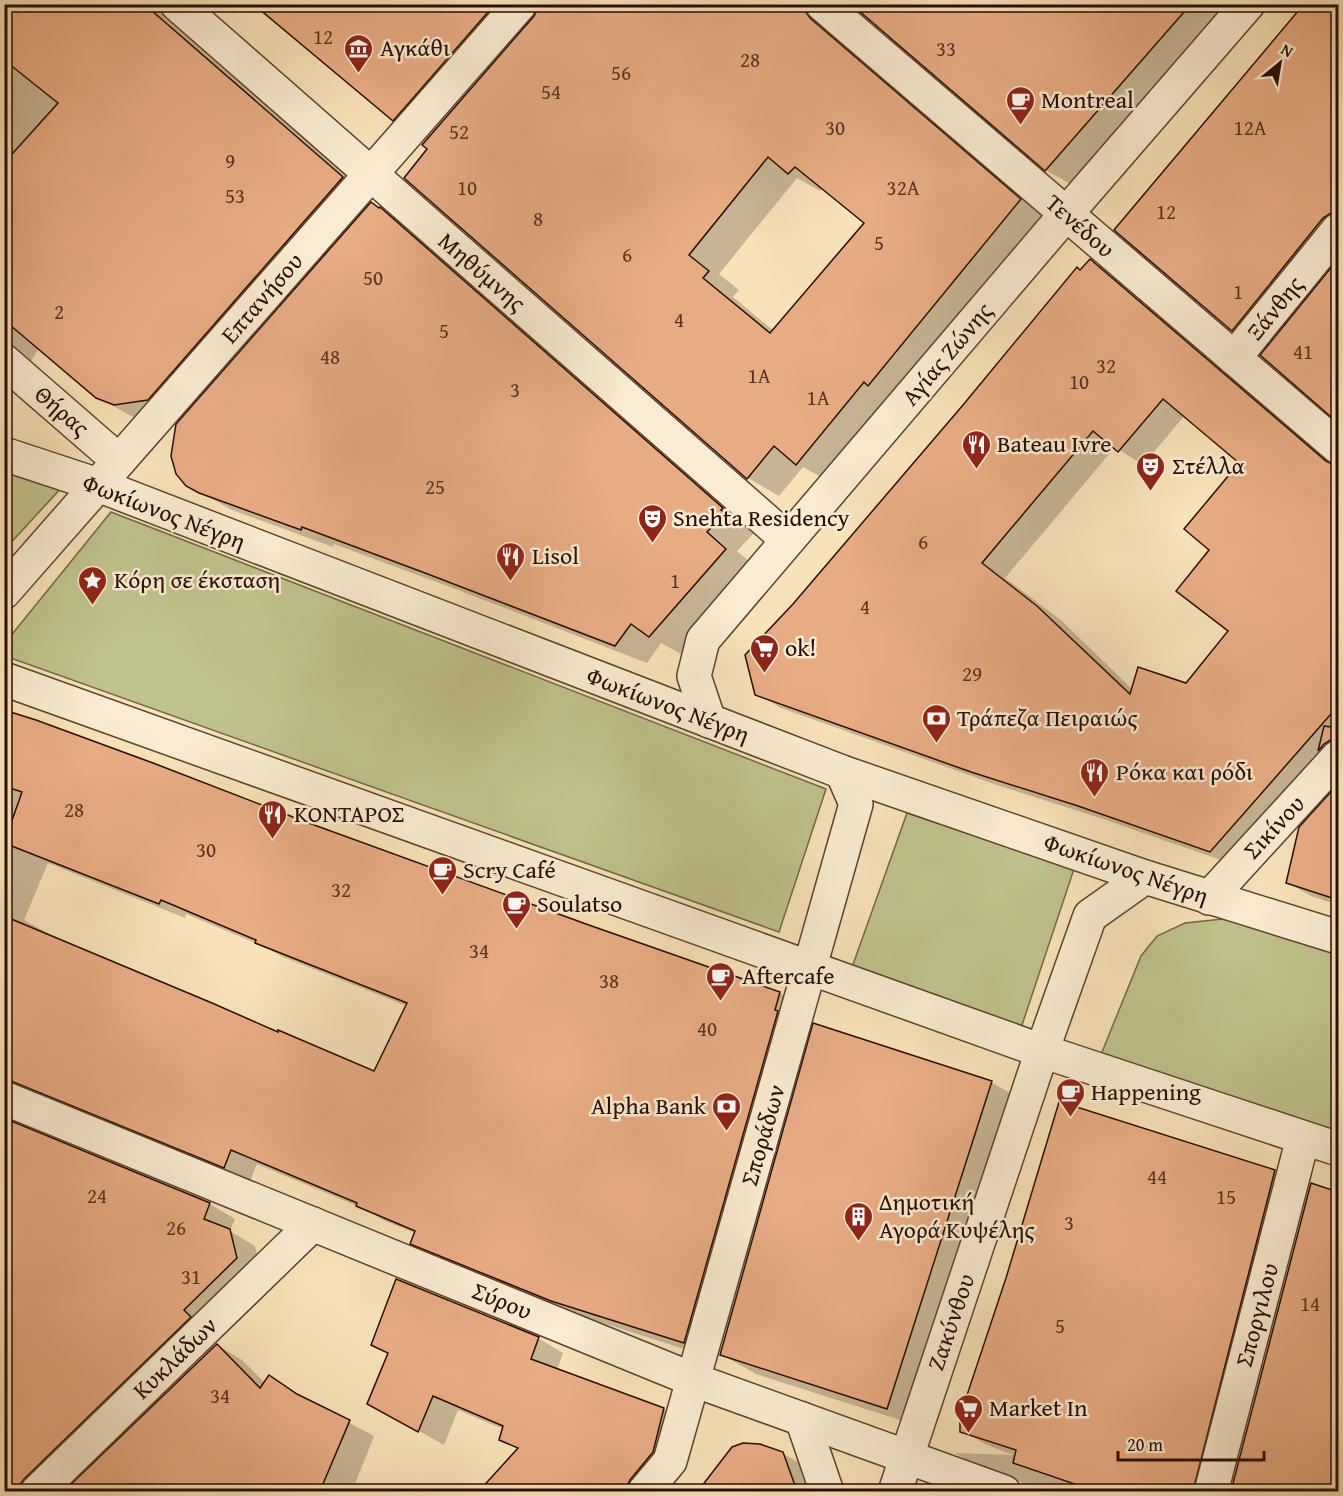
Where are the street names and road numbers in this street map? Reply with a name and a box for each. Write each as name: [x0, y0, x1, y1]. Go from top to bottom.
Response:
street label: Τενέδου: [1038, 186, 1123, 266]
street label: Μηθύμνης: [431, 224, 534, 320]
street label: Επτανήσου: [212, 245, 311, 351]
street label: Ξάνθης: [1238, 268, 1311, 347]
street label: Αγίας Ζώνης: [893, 294, 1000, 413]
street label: Θήρας: [27, 377, 97, 444]
street label: Φωκίωνος Νέγρη: [78, 464, 251, 559]
street label: Φωκίωνος Νέγρη: [582, 657, 755, 752]
street label: Σικίνου: [1235, 787, 1312, 867]
street label: Φωκίωνος Νέγρη: [1039, 824, 1213, 913]
street label: Σποράδων: [731, 1080, 794, 1190]
street label: Σποργιλου: [1226, 1259, 1287, 1371]
street label: Ζακύνθου: [918, 1269, 983, 1375]
street label: Σύρου: [467, 1273, 537, 1328]
street label: Κυκλάδων: [124, 1308, 225, 1407]

